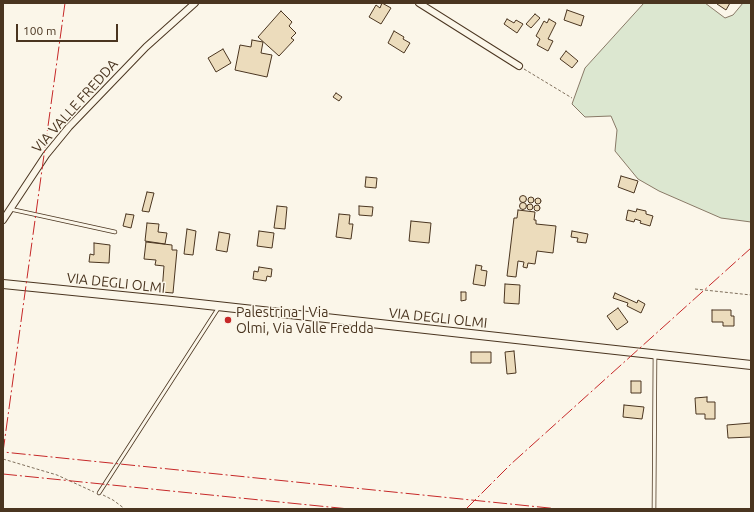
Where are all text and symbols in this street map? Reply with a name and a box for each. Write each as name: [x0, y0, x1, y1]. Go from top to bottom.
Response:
scale bar: [18, 16, 120, 42]
text: 100 m: [23, 24, 56, 37]
street label: VIA VALLE FREDDA: [29, 56, 121, 156]
street label: VIA DEGLI OLMI: [66, 269, 166, 297]
place label: Palestrina | Via Olmi, Via Valle Fredda: [236, 304, 374, 336]
street label: VIA DEGLI OLMI: [388, 304, 488, 332]
marker: Palestrina | Via Olmi, Via Valle Fredda: [223, 315, 233, 325]

